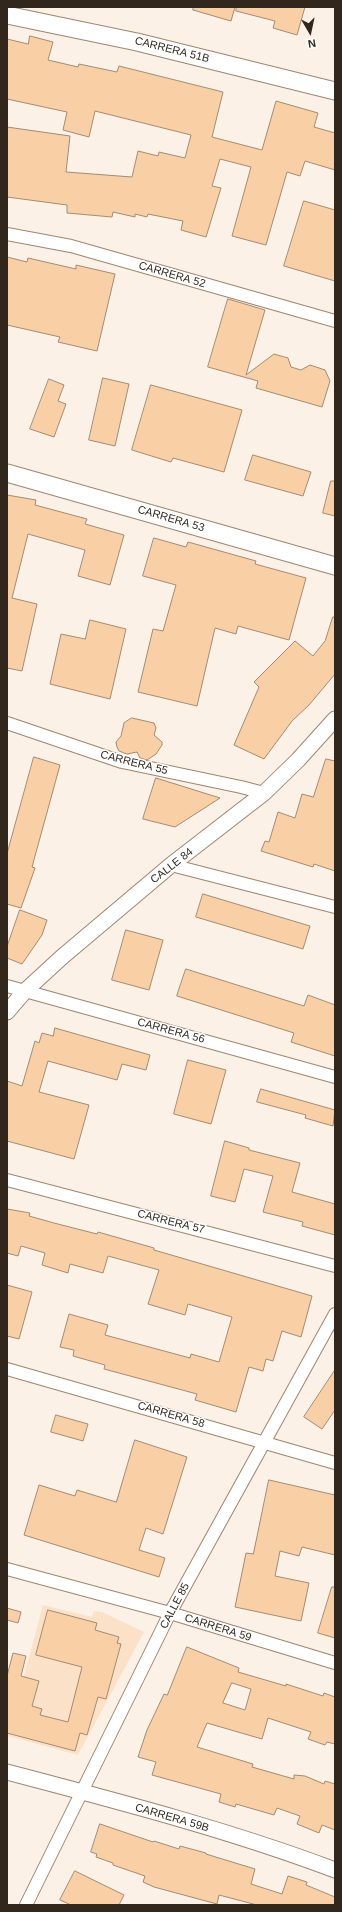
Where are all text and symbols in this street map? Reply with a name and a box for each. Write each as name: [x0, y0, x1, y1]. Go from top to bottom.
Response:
north arrow: [290, 12, 330, 52]
street label: CARRERA 51B: [133, 34, 211, 66]
text: N: [307, 37, 317, 50]
street label: CARRERA 52: [137, 259, 207, 291]
street label: CARRERA 53: [136, 503, 206, 535]
street label: CARRERA 55: [99, 748, 169, 778]
street label: CALLE 84: [148, 845, 196, 887]
street label: CARRERA 56: [136, 1016, 206, 1046]
street label: CARRERA 57: [136, 1207, 206, 1237]
street label: CARRERA 58: [136, 1399, 206, 1431]
street label: CALLE 85: [157, 1581, 193, 1631]
street label: CARRERA 59: [183, 1612, 253, 1644]
street label: CARRERA 59B: [133, 1801, 211, 1835]

